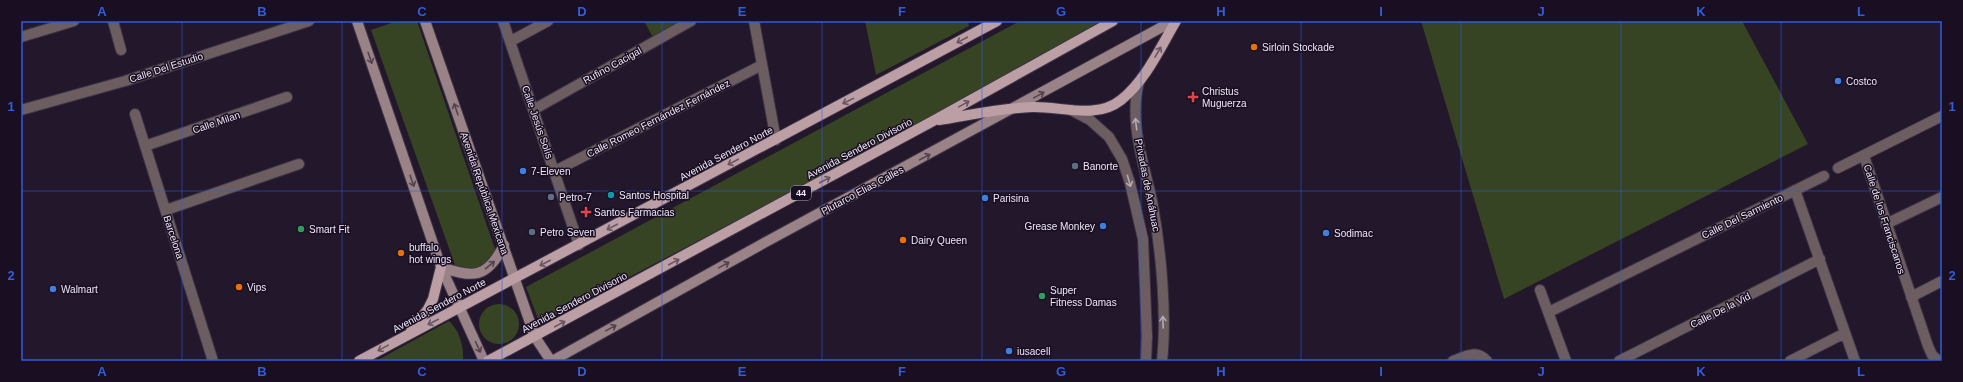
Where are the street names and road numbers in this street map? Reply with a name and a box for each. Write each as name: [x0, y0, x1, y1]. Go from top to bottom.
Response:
street label: Rufino Cacigal: [581, 45, 643, 86]
street label: Calle Del Estudio: [128, 50, 205, 85]
street label: Calle Romeo Fernández Fernández: [585, 77, 732, 159]
street label: Calle Jesús Solís: [520, 84, 555, 160]
street label: Calle Milan: [191, 109, 241, 136]
street label: Avenida Sendero Divisorio: [805, 116, 914, 181]
street label: Avenida Sendero Norte: [678, 124, 775, 183]
street label: Avenida República Mexicana: [458, 130, 511, 256]
street label: Privadas de Anáhuac: [1133, 138, 1162, 233]
street label: Calle de los Franciscanos: [1862, 163, 1907, 275]
street label: Plutarco Elias Calles: [819, 164, 905, 217]
road number: 44: [791, 186, 811, 200]
street label: Calle Del Sarmiento: [1700, 192, 1785, 241]
street label: Barcelona: [161, 214, 186, 261]
street label: Avenida Sendero Divisorio: [520, 270, 629, 335]
street label: Avenida Sendero Norte: [391, 276, 488, 335]
street label: Calle De la Vid: [1688, 291, 1752, 330]

